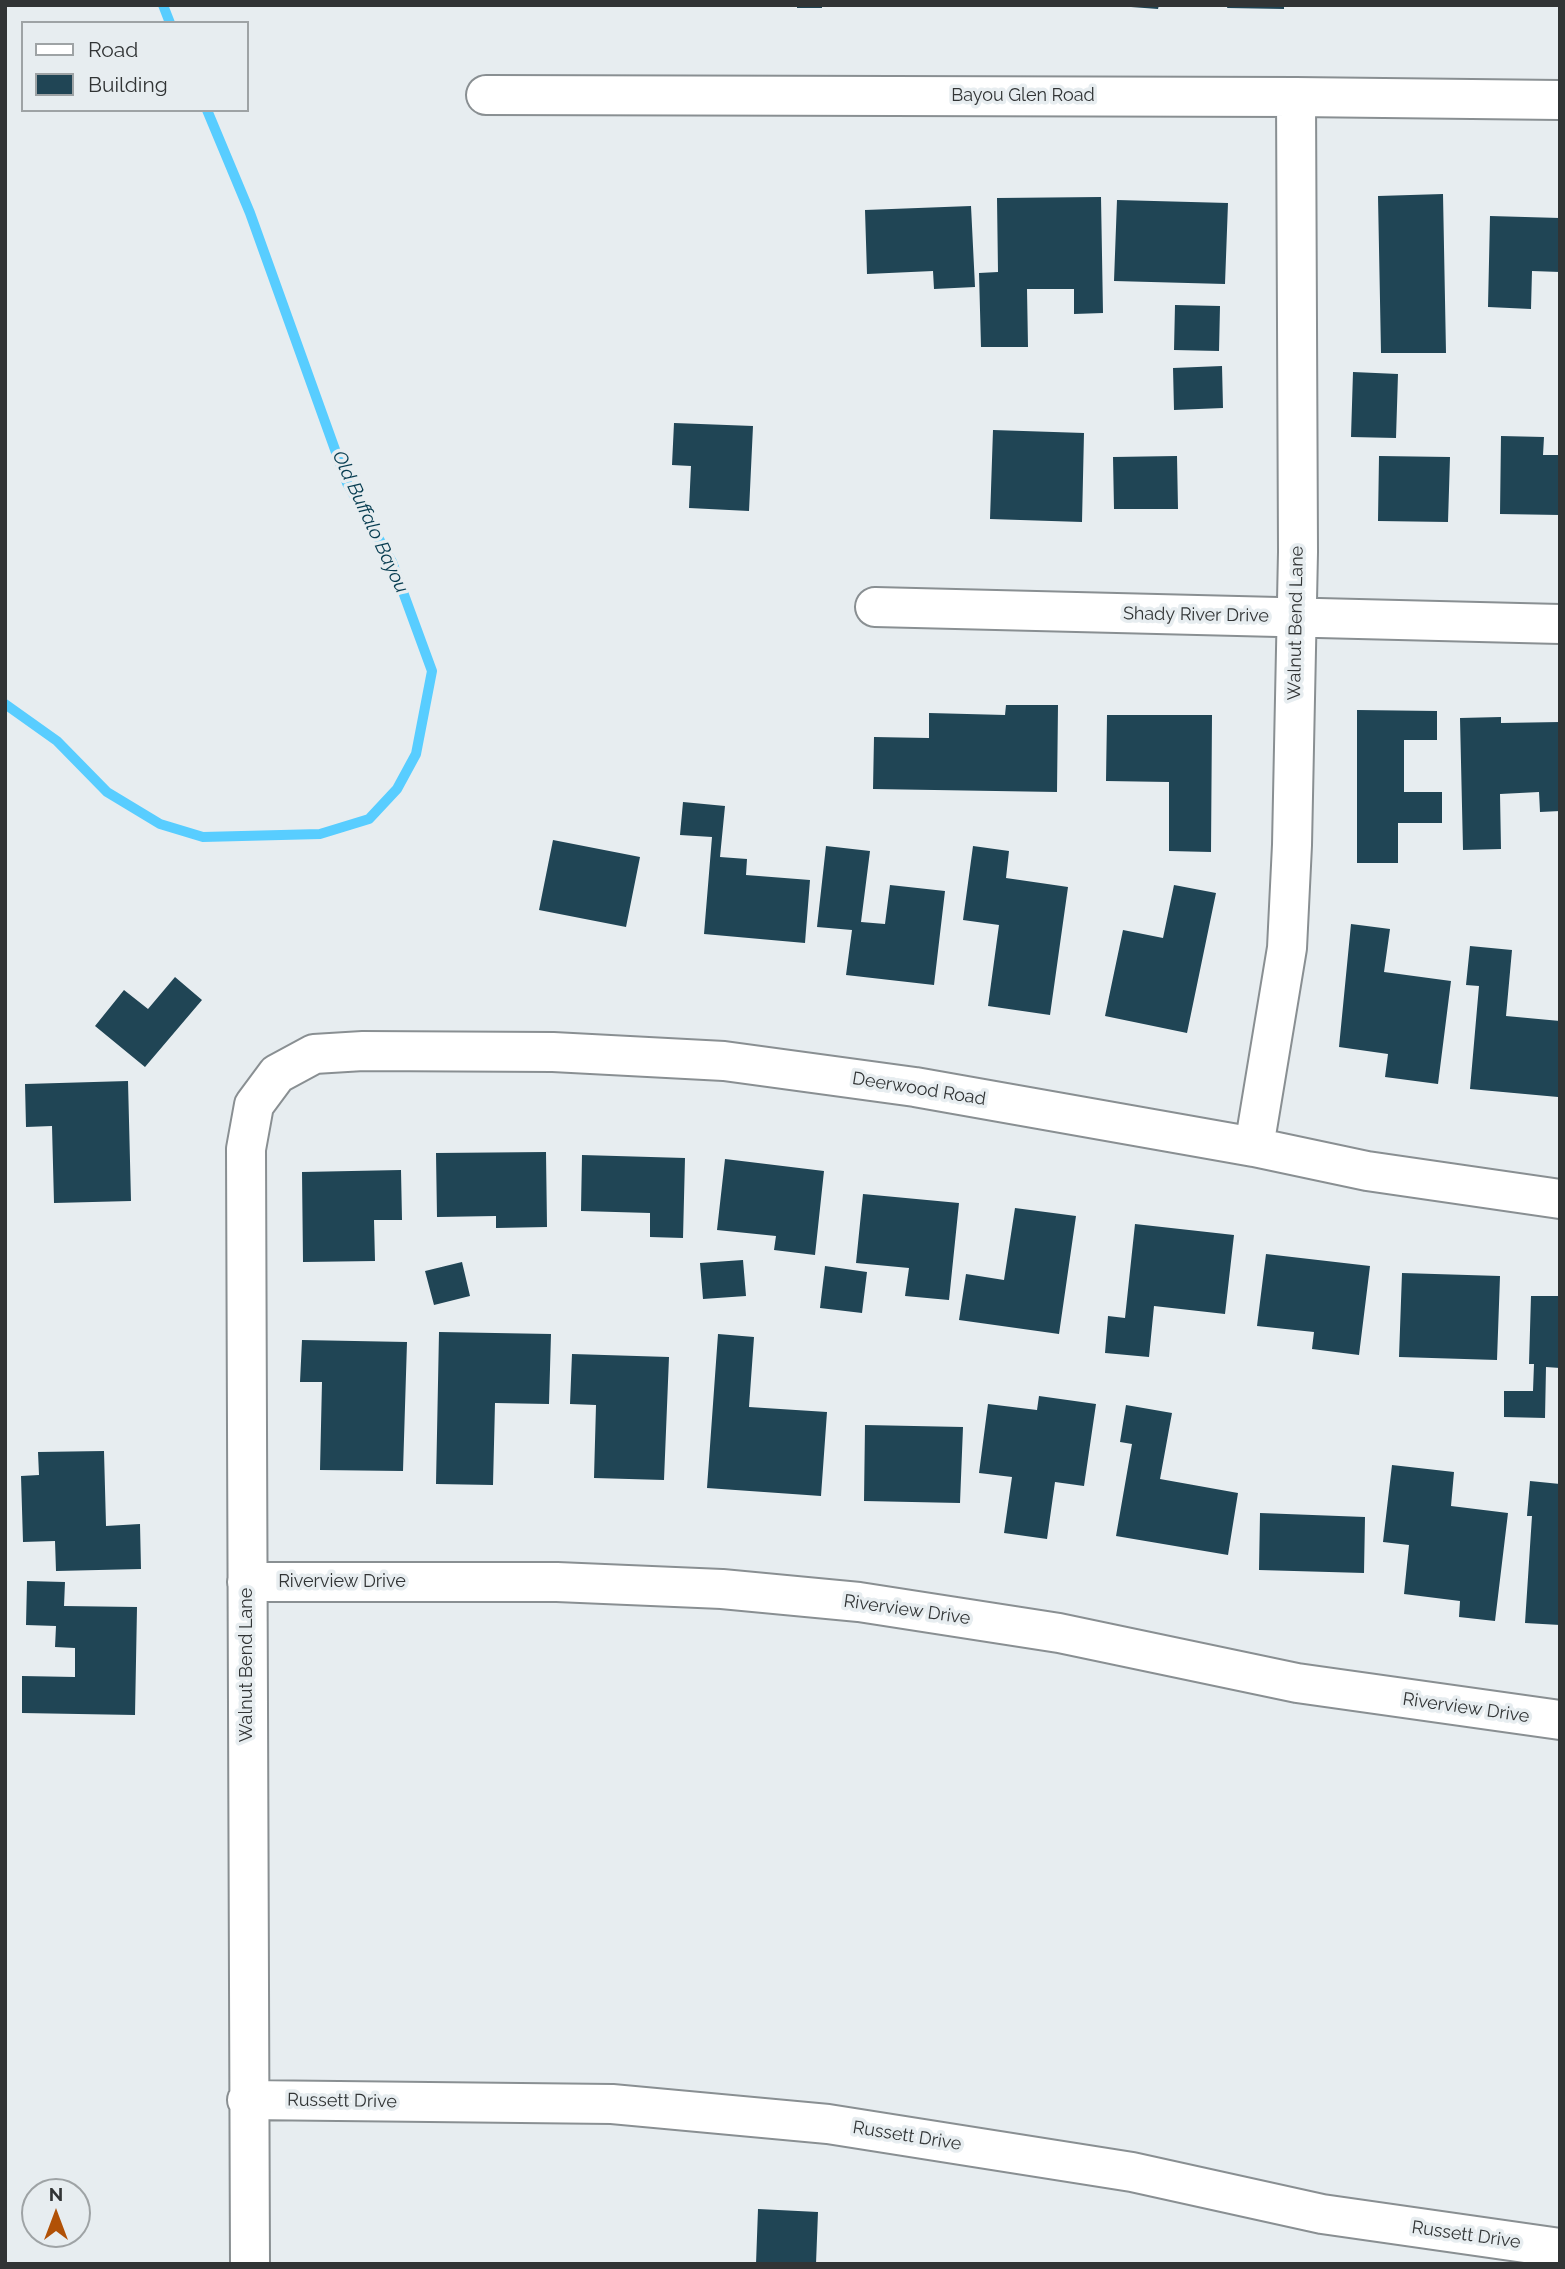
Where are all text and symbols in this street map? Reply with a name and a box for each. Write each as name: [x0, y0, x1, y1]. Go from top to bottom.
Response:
legend: [21, 21, 248, 112]
text: Road: [88, 37, 138, 62]
text: Building: [88, 72, 168, 97]
street label: Bayou Glen Road: [951, 85, 1095, 107]
water label: Old Buffalo Bayou: [327, 447, 413, 597]
street label: Walnut Bend Lane: [1284, 546, 1308, 700]
street label: Shady River Drive: [1123, 603, 1269, 627]
street label: Deerwood Road: [851, 1068, 987, 1110]
street label: Riverview Drive: [278, 1571, 406, 1593]
street label: Walnut Bend Lane: [236, 1588, 258, 1742]
street label: Riverview Drive: [842, 1590, 972, 1630]
street label: Riverview Drive: [1401, 1688, 1531, 1728]
street label: Russett Drive: [287, 2089, 397, 2113]
street label: Russett Drive: [851, 2117, 963, 2155]
north arrow: [21, 2178, 91, 2248]
text: N: [49, 2183, 63, 2205]
street label: Russett Drive: [1410, 2217, 1522, 2253]

